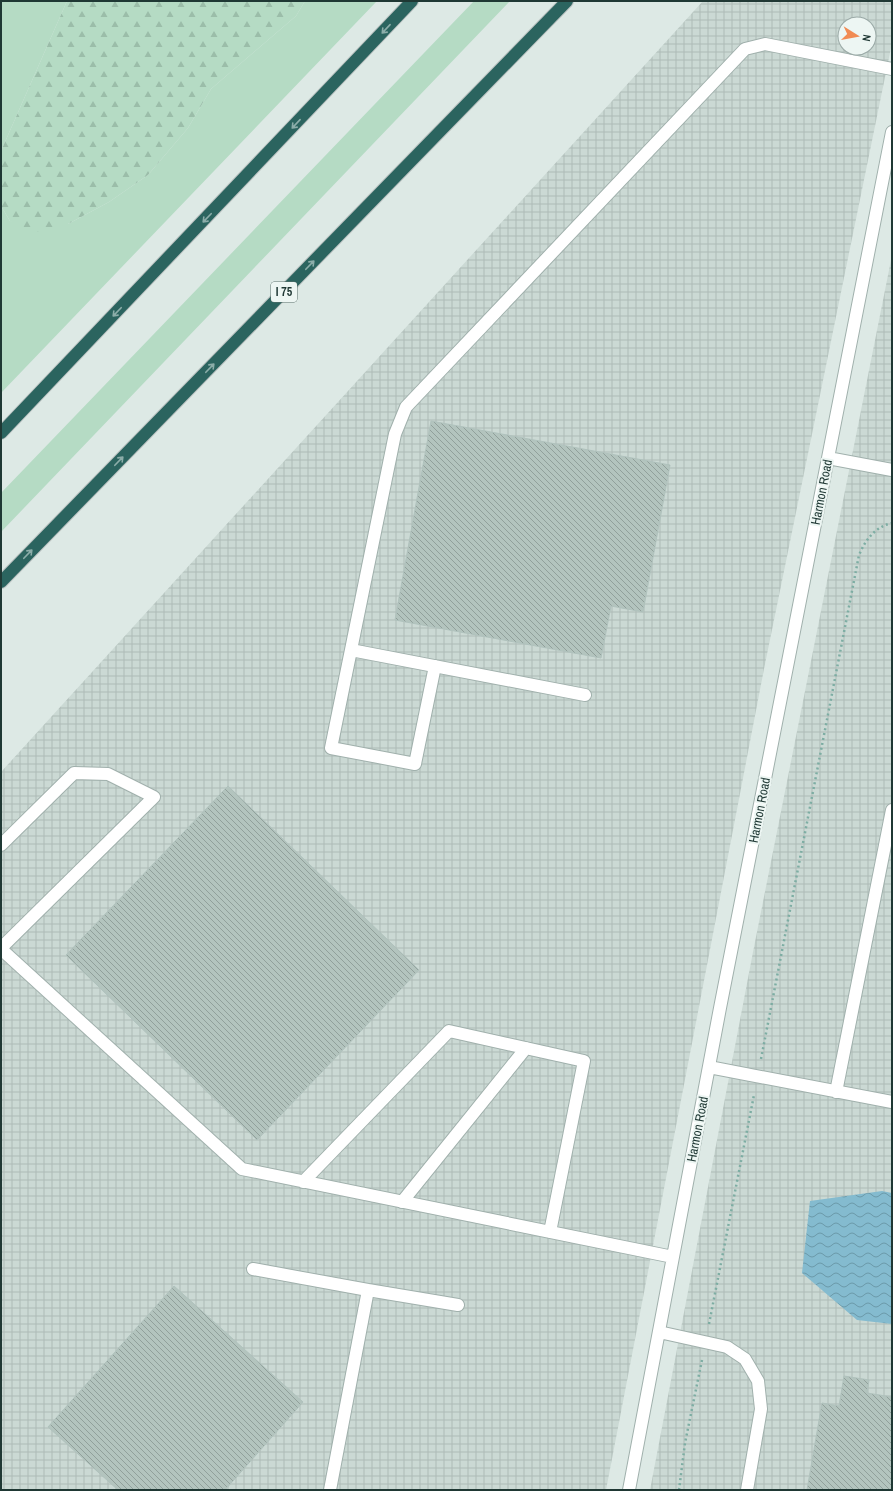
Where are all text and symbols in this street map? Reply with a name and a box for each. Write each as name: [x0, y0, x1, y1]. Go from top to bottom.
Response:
north arrow: [837, 16, 877, 56]
one-way arrow: [381, 24, 390, 34]
text: N: [859, 33, 874, 42]
one-way arrow: [291, 119, 301, 129]
one-way arrow: [202, 213, 211, 223]
one-way arrow: [305, 260, 315, 270]
road number: I 75: [271, 282, 297, 302]
one-way arrow: [112, 307, 122, 317]
one-way arrow: [205, 363, 215, 373]
one-way arrow: [114, 456, 124, 466]
street label: Harmon Road: [807, 458, 836, 526]
one-way arrow: [23, 549, 33, 559]
street label: Harmon Road: [745, 776, 774, 844]
street label: Harmon Road: [683, 1095, 712, 1163]

